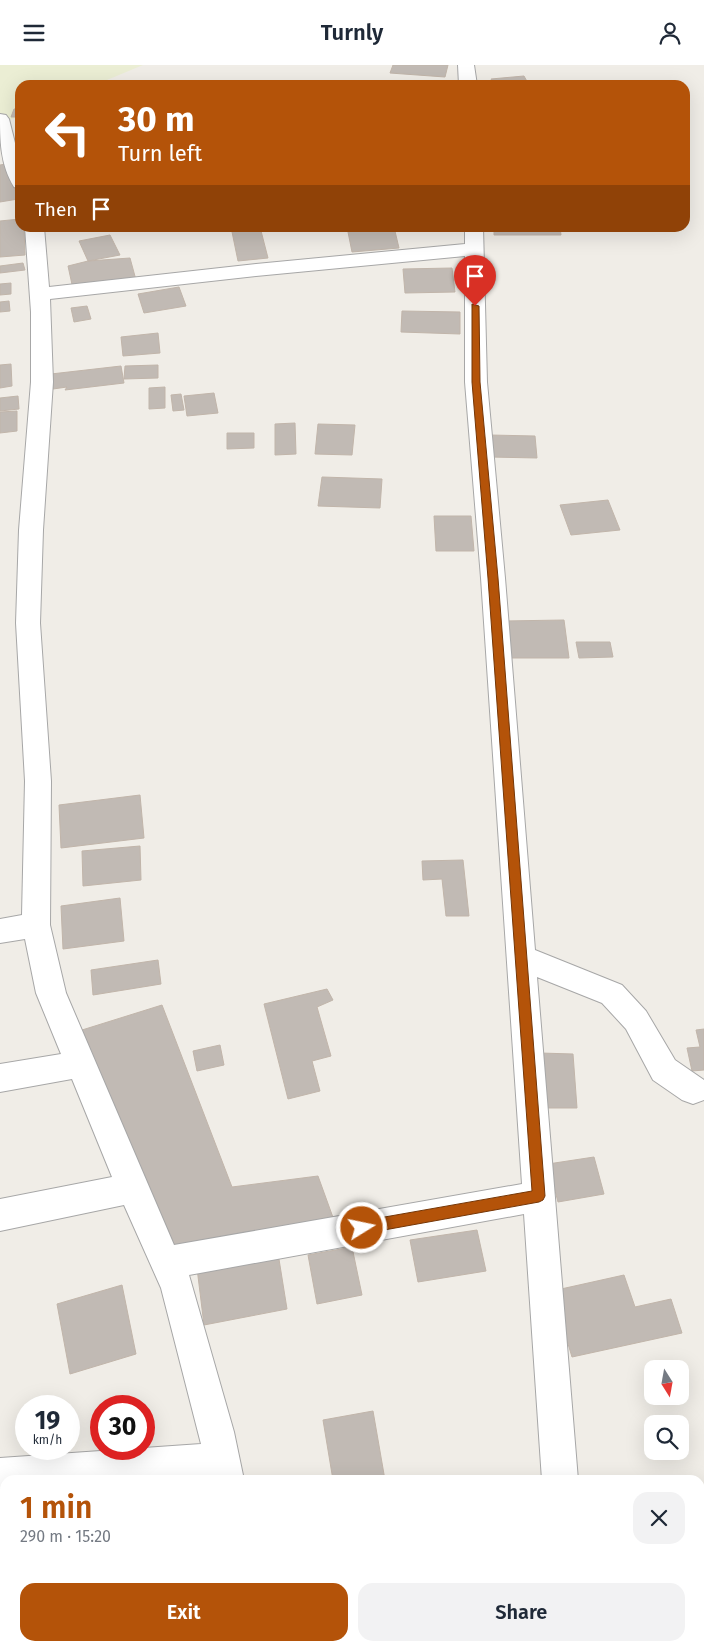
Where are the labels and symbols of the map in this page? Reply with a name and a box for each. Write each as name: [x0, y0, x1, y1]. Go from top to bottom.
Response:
pin: [454, 255, 496, 306]
position arrow: [335, 1201, 387, 1253]
north arrow: [644, 1360, 689, 1405]
speed limit sign: 30: [90, 1395, 155, 1460]

